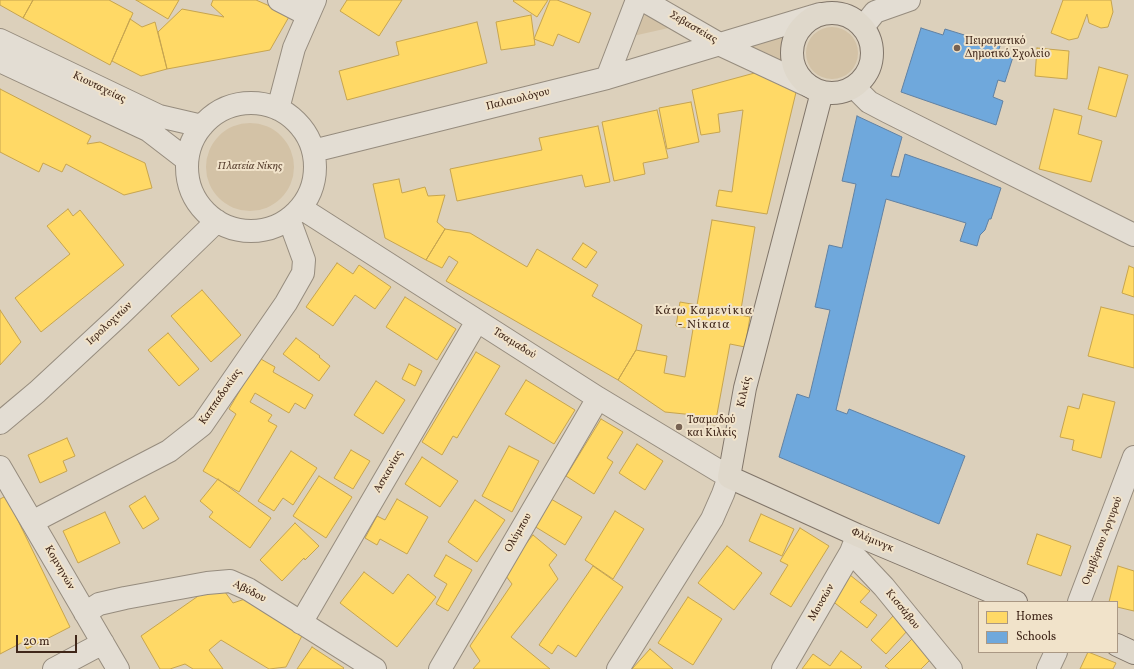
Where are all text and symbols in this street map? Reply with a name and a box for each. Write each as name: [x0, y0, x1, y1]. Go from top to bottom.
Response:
street label: Σεβαστείας: [667, 9, 719, 47]
place label: Πειραματικό Δημοτικό Σχολείο: [965, 35, 1050, 61]
marker: Πειραματικό Δημοτικό Σχολείο: [952, 43, 962, 53]
street label: Κιουταχείας: [70, 69, 128, 107]
street label: Παλαιολόγου: [485, 86, 551, 114]
park label: Πλατεία Νίκης: [218, 160, 282, 174]
street label: Ιερολοχιτών: [84, 299, 136, 349]
district label: Κάτω Καμενίκια - Νίκαια: [655, 305, 753, 333]
street label: Τσαμαδού: [490, 326, 538, 362]
street label: Καππαδοκίας: [197, 366, 245, 428]
street label: Κιλκίς: [735, 375, 755, 409]
place label: Τσαμαδού και Κιλκίς: [687, 414, 737, 440]
marker: Τσαμαδού και Κιλκίς: [674, 422, 684, 432]
street label: Ασκανίας: [372, 449, 406, 495]
street label: Ουμβέρτου Αργυρού: [1080, 495, 1126, 587]
street label: Ολύμπου: [503, 511, 535, 555]
street label: Φλέμινγκ: [849, 526, 895, 556]
street label: Κομνηνών: [41, 544, 77, 592]
street label: Αβύδου: [230, 578, 268, 606]
street label: Μουσών: [806, 582, 838, 624]
street label: Κισσάβου: [882, 587, 922, 633]
legend: [978, 601, 1118, 653]
text: Homes: [1016, 609, 1053, 625]
scale bar: [18, 627, 79, 653]
text: Schools: [1016, 629, 1056, 645]
text: 20 m: [23, 634, 50, 650]

